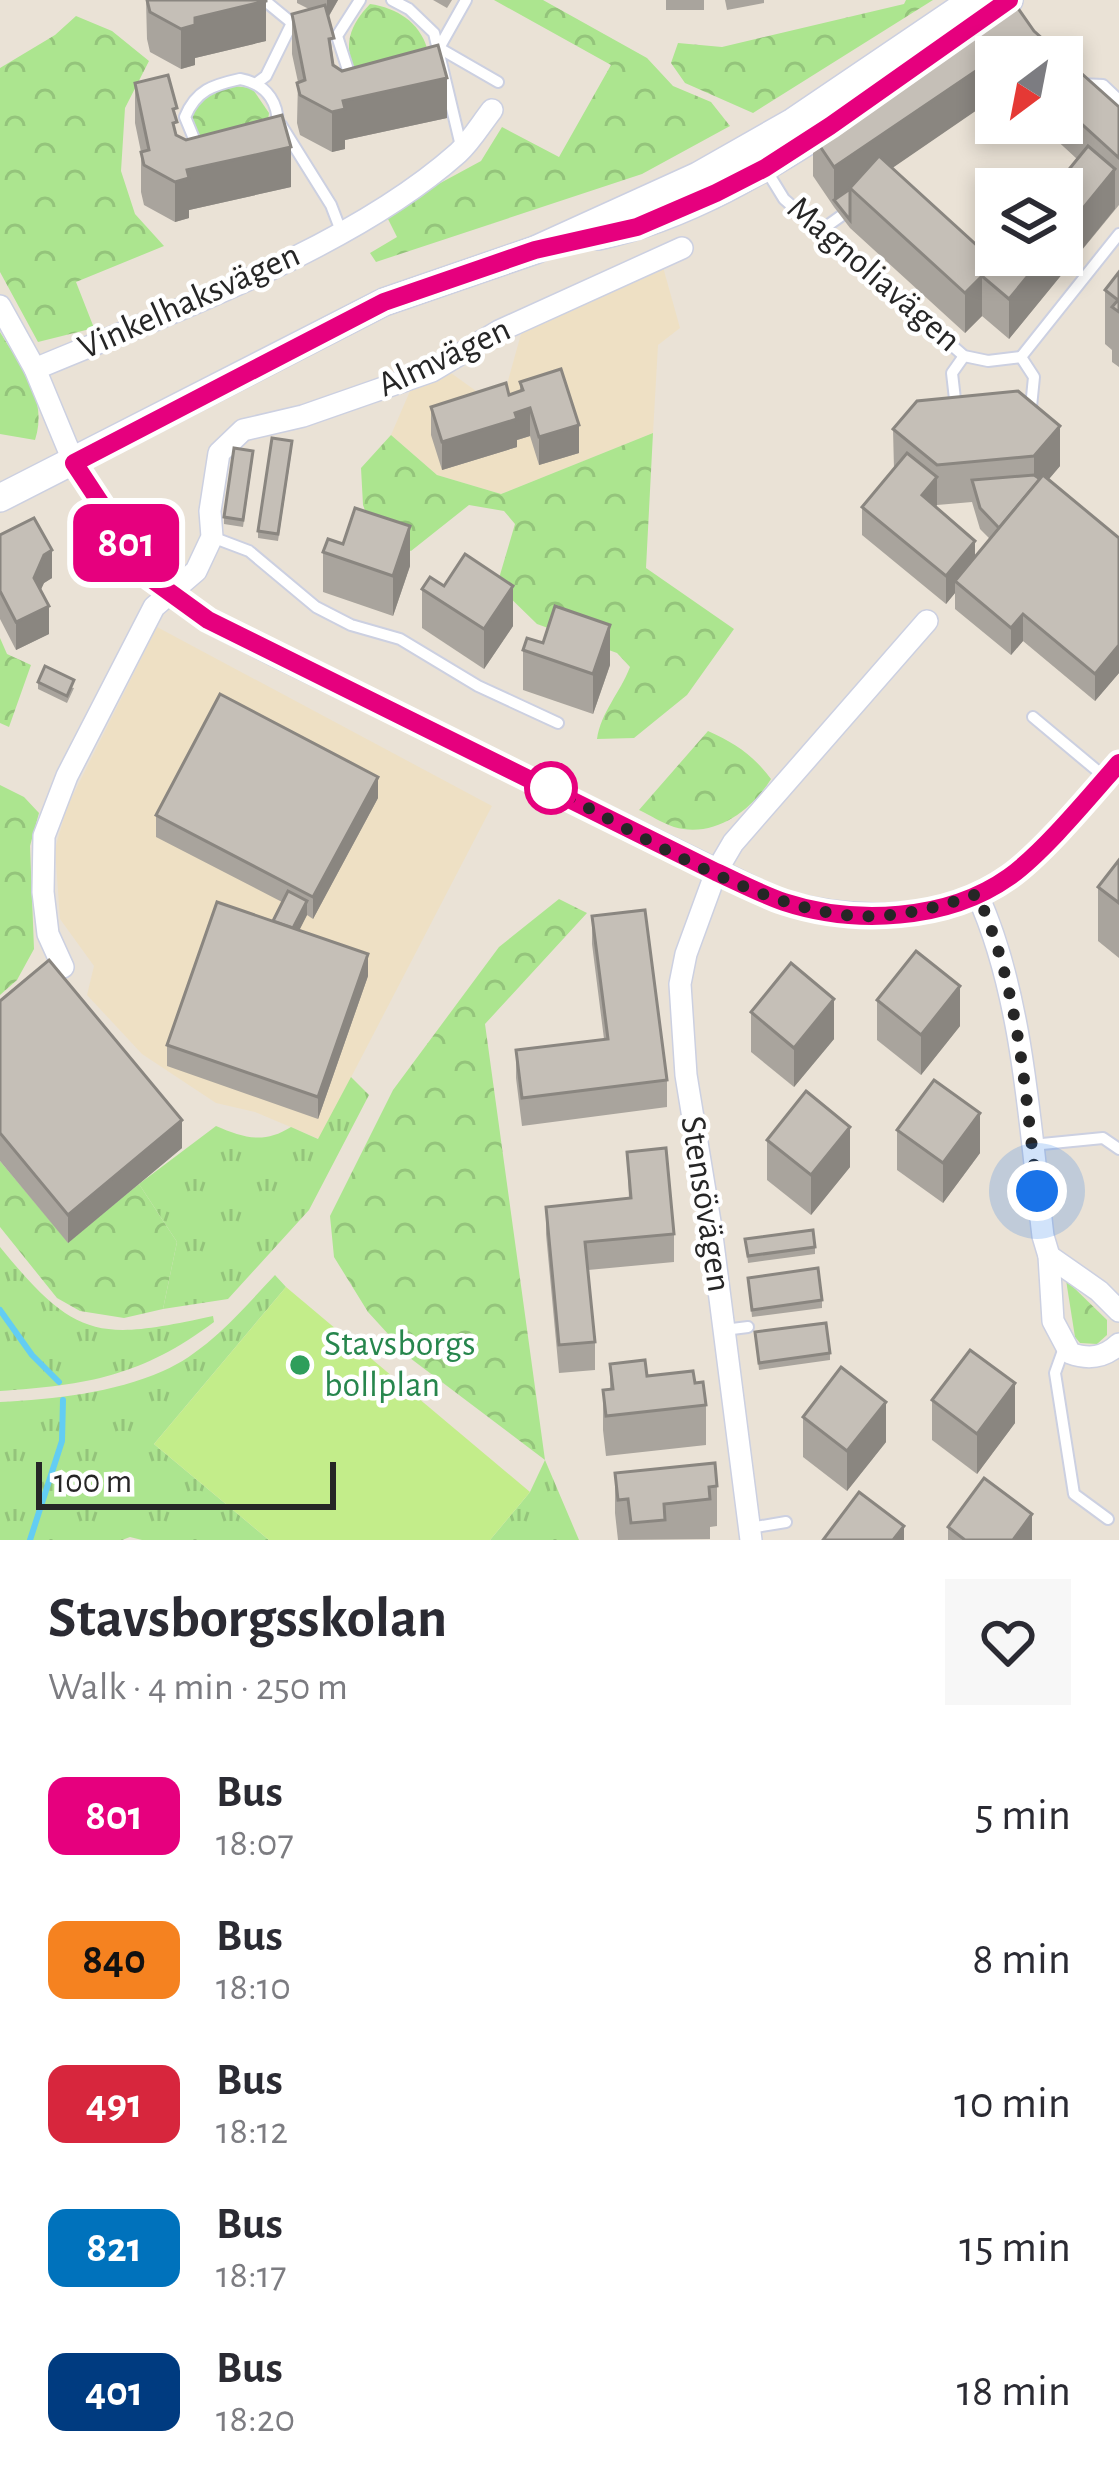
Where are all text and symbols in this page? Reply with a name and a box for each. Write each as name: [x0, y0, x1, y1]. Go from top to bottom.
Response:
north arrow: [975, 36, 1083, 144]
map controls: [975, 36, 1083, 276]
button: layers: [975, 168, 1083, 276]
street label: Magnoliavägen: [781, 189, 967, 359]
street label: Vinkelhaksvägen: [73, 236, 305, 366]
street label: Almvägen: [372, 311, 516, 403]
line badge: 801: [57, 504, 195, 582]
text: 801: [97, 522, 155, 564]
unlabelled marker: [526, 763, 576, 813]
street label: Stensövägen: [674, 1113, 738, 1295]
your location: [1007, 1161, 1067, 1221]
place label: Stavsborgs bollplan: [324, 1326, 476, 1403]
marker: Stavsborgs bollplan: [287, 1352, 313, 1378]
scale bar: [36, 1456, 336, 1509]
text: 100 m: [54, 1466, 132, 1499]
button: heart: [945, 1579, 1071, 1705]
text: Stavsborgsskolan: [48, 1590, 447, 1647]
text: Walk · 4 min · 250 m: [48, 1668, 348, 1707]
text: Bus: [216, 1770, 283, 1815]
text: 5 min: [975, 1793, 1071, 1838]
text: 801: [85, 1795, 143, 1837]
text: 18:07: [216, 1824, 294, 1863]
text: Bus: [216, 1914, 283, 1959]
text: 8 min: [972, 1937, 1071, 1982]
text: 840: [82, 1939, 146, 1981]
text: 18:10: [216, 1968, 291, 2007]
text: Bus: [216, 2058, 283, 2103]
text: 10 min: [954, 2081, 1071, 2126]
text: 491: [86, 2083, 142, 2125]
text: 18:12: [216, 2112, 288, 2151]
text: Bus: [216, 2202, 283, 2247]
text: 15 min: [959, 2225, 1071, 2270]
text: 821: [86, 2227, 142, 2269]
text: 18:17: [216, 2256, 287, 2295]
text: Bus: [216, 2346, 283, 2391]
text: 18 min: [957, 2369, 1071, 2414]
text: 401: [85, 2371, 143, 2413]
text: 18:20: [216, 2400, 295, 2439]

